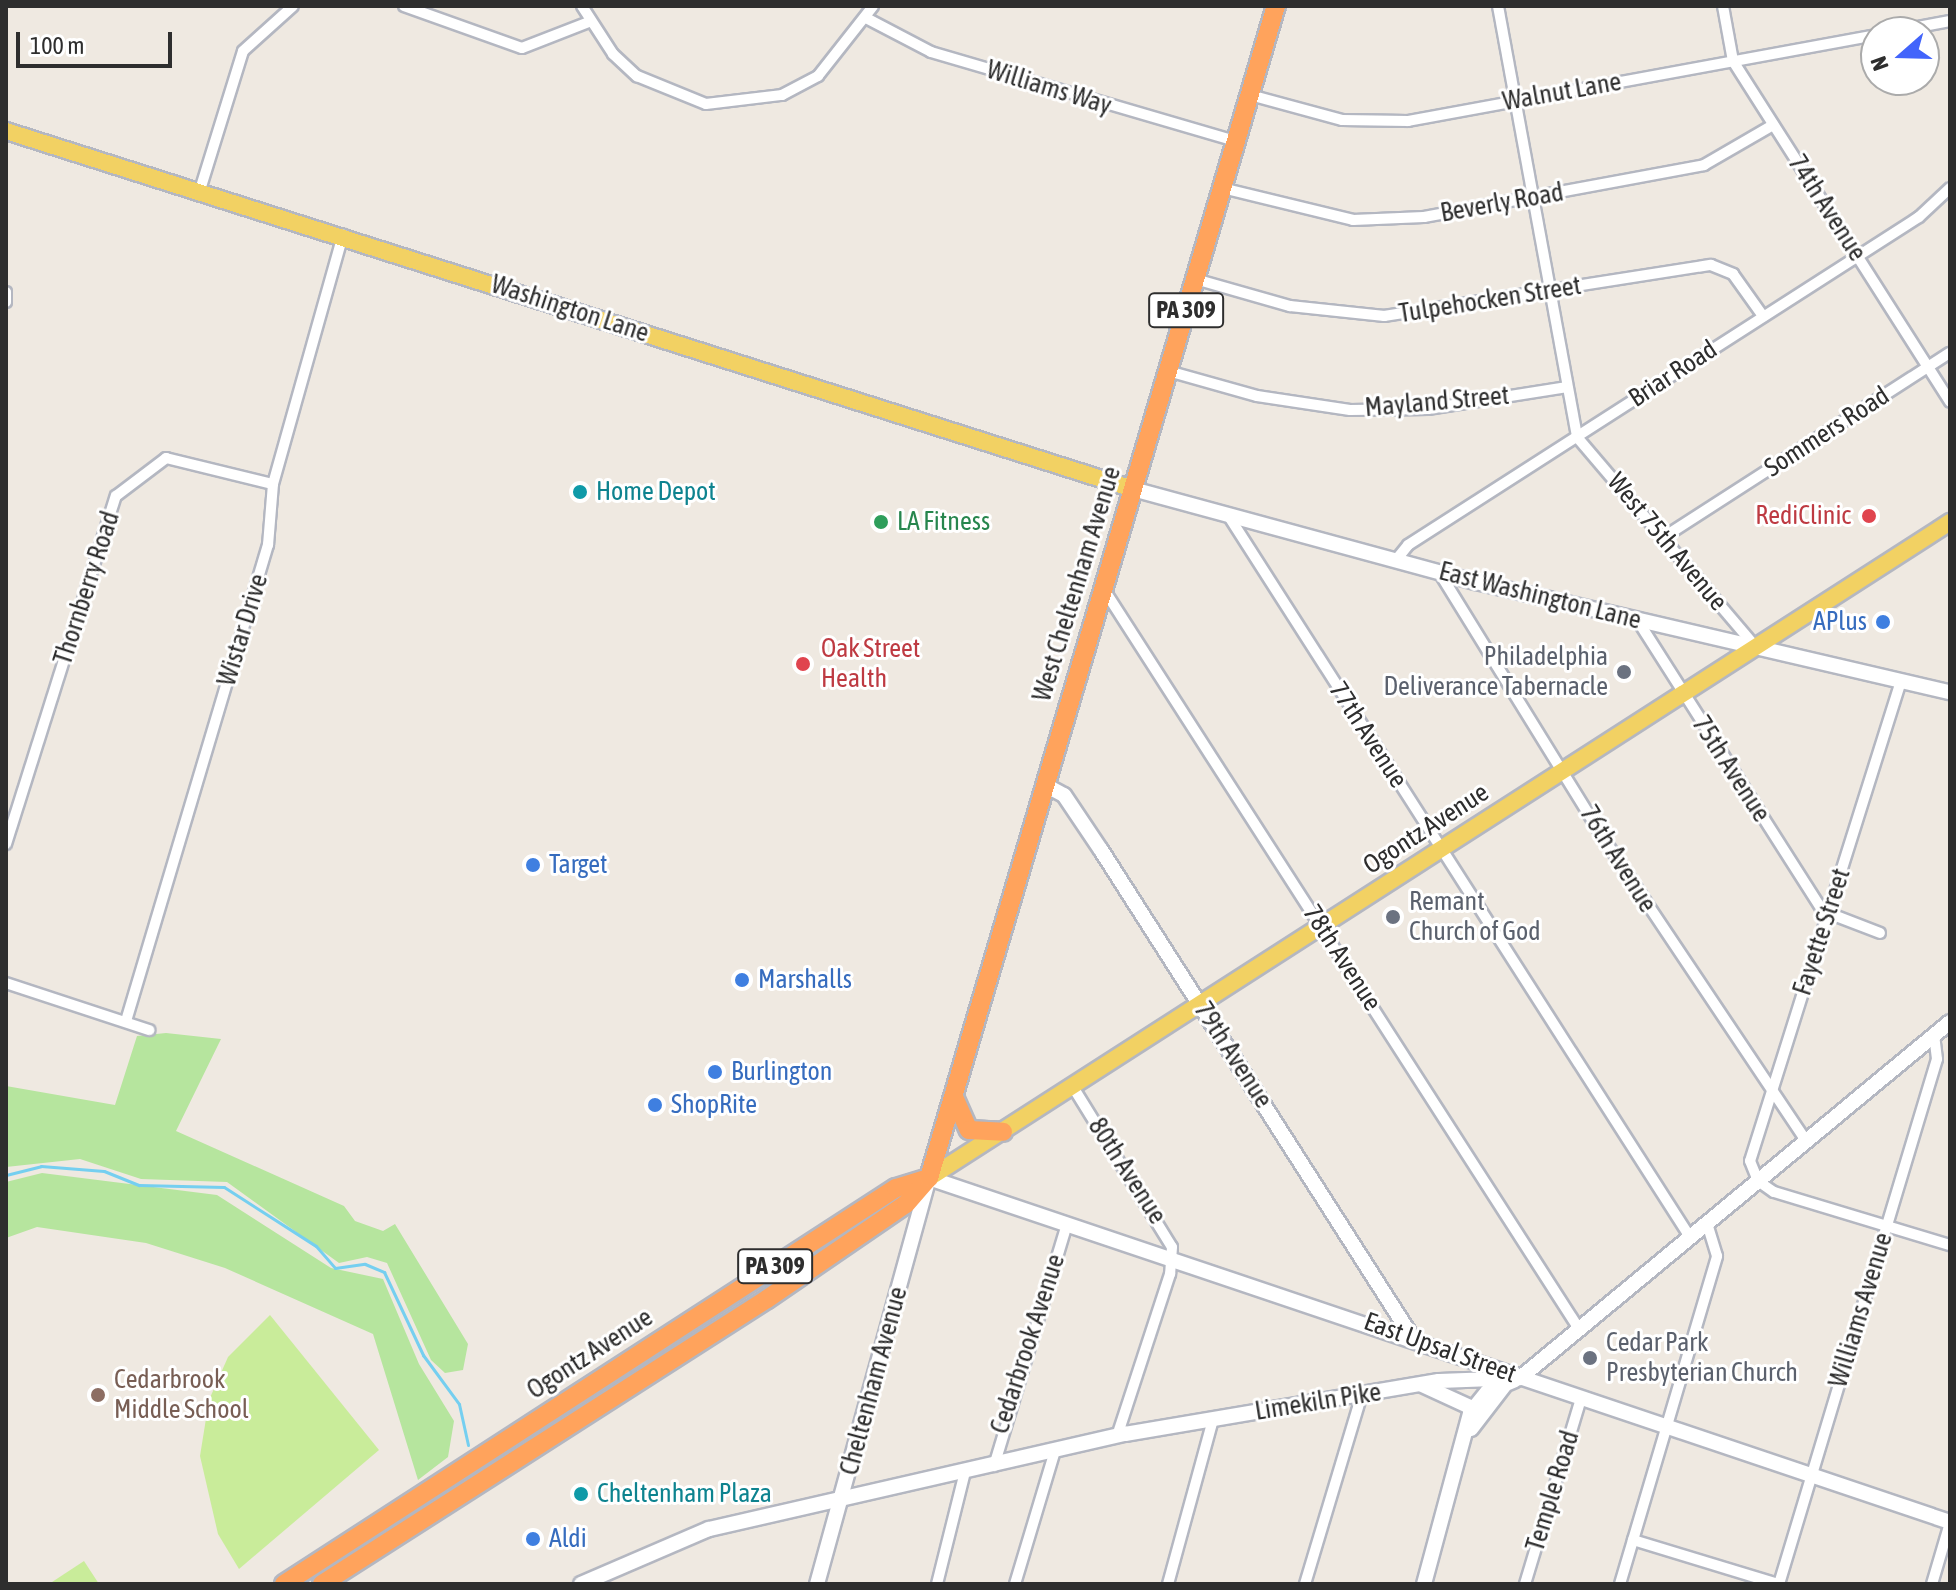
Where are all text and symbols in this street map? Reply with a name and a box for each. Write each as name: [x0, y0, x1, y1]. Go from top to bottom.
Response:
scale bar: [20, 16, 176, 66]
north arrow: [1860, 16, 1940, 96]
text: 100 m: [30, 32, 84, 59]
text: N: [1865, 53, 1894, 74]
street label: Williams Way: [983, 54, 1115, 122]
street label: Walnut Lane: [1500, 66, 1624, 118]
street label: 74th Avenue: [1781, 149, 1873, 267]
street label: Beverly Road: [1438, 177, 1566, 229]
street label: Washington Lane: [487, 269, 653, 349]
street label: Tulpehocken Street: [1397, 270, 1583, 330]
road number: PA 309: [1148, 290, 1224, 330]
street label: Briar Road: [1623, 334, 1723, 414]
street label: Mayland Street: [1364, 380, 1510, 424]
street label: Sommers Road: [1759, 380, 1895, 484]
street label: West Cheltenham Avenue: [1026, 463, 1128, 705]
street label: West 75th Avenue: [1600, 467, 1734, 617]
place label: Home Depot: [596, 476, 716, 508]
marker: Home Depot: [571, 483, 589, 501]
place label: RediClinic: [1755, 500, 1851, 532]
marker: RediClinic: [1858, 505, 1880, 527]
place label: LA Fitness: [897, 506, 990, 538]
street label: Thornberry Road: [48, 507, 126, 669]
marker: LA Fitness: [872, 513, 890, 531]
street label: East Washington Lane: [1436, 556, 1644, 636]
street label: Wistar Drive: [211, 570, 275, 690]
place label: APlus: [1813, 606, 1867, 638]
marker: APlus: [1874, 613, 1892, 631]
place label: Oak Street Health: [821, 633, 920, 694]
place label: Philadelphia Deliverance Tabernacle: [1383, 641, 1608, 702]
marker: Oak Street Health: [792, 653, 814, 675]
marker: Philadelphia Deliverance Tabernacle: [1615, 663, 1633, 681]
street label: 77th Avenue: [1322, 676, 1414, 794]
street label: 75th Avenue: [1685, 710, 1777, 828]
street label: Ogontz Avenue: [1358, 777, 1494, 881]
street label: 76th Avenue: [1573, 800, 1663, 918]
place label: Target: [549, 849, 608, 881]
marker: Target: [524, 856, 542, 874]
street label: Fayette Street: [1787, 865, 1857, 999]
place label: Remant Church of God: [1409, 886, 1541, 948]
street label: 78th Avenue: [1296, 899, 1388, 1017]
marker: Remant Church of God: [1384, 908, 1402, 926]
place label: Marshalls: [758, 964, 852, 996]
marker: Marshalls: [733, 971, 751, 989]
street label: 79th Avenue: [1187, 996, 1279, 1114]
place label: Burlington: [731, 1056, 832, 1088]
marker: Burlington: [706, 1063, 724, 1081]
place label: ShopRite: [671, 1089, 757, 1121]
marker: ShopRite: [646, 1096, 664, 1114]
street label: 80th Avenue: [1081, 1112, 1173, 1230]
street label: Williams Avenue: [1823, 1229, 1899, 1391]
road number: PA 309: [737, 1246, 813, 1286]
street label: Cedarbrook Avenue: [984, 1250, 1072, 1438]
street label: Cheltenham Avenue: [834, 1283, 914, 1479]
street label: Ogontz Avenue: [522, 1302, 658, 1406]
street label: East Upsal Street: [1360, 1306, 1520, 1390]
place label: Cedar Park Presbyterian Church: [1606, 1327, 1798, 1388]
marker: Cedar Park Presbyterian Church: [1581, 1349, 1599, 1367]
place label: Cedarbrook Middle School: [114, 1364, 249, 1426]
street label: Limekiln Pike: [1253, 1377, 1383, 1427]
marker: Cedarbrook Middle School: [89, 1386, 107, 1404]
street label: Temple Road: [1520, 1427, 1586, 1555]
place label: Cheltenham Plaza: [597, 1478, 772, 1510]
marker: Cheltenham Plaza: [572, 1485, 590, 1503]
place label: Aldi: [549, 1523, 587, 1555]
marker: Aldi: [524, 1530, 542, 1548]

